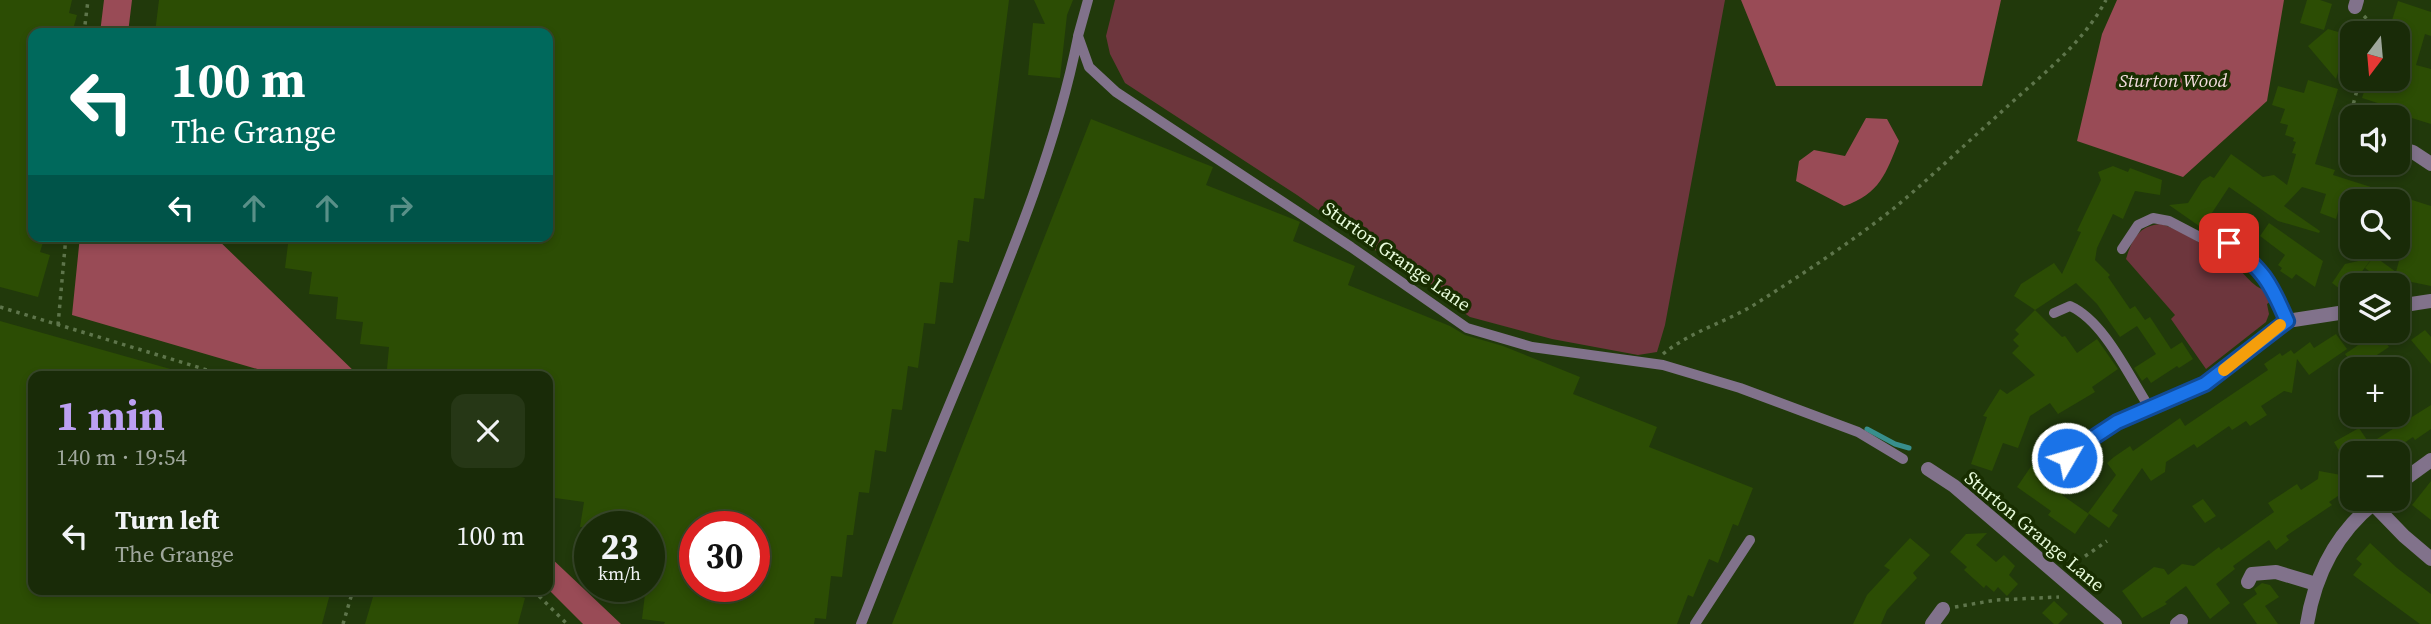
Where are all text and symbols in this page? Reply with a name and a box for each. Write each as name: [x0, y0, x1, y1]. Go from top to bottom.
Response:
north arrow: [2340, 21, 2410, 91]
map controls: [2340, 21, 2410, 511]
text: 100 m: [171, 46, 306, 113]
icon: left: [56, 56, 147, 147]
park label: Sturton Wood: [2119, 67, 2227, 93]
button: sound: [2340, 105, 2410, 175]
text: The Grange: [171, 110, 336, 154]
icon: left: [162, 189, 200, 227]
icon: ahead: [235, 189, 273, 227]
icon: ahead: [308, 189, 346, 227]
icon: right: [381, 189, 419, 227]
button: search: [2340, 189, 2410, 259]
street label: Sturton Grange Lane: [1318, 195, 1476, 317]
pin: [2199, 213, 2259, 273]
icon: arrive: [2210, 224, 2248, 262]
button: layers: [2340, 273, 2410, 343]
button: +: [2340, 357, 2410, 427]
text: 1 min: [56, 386, 165, 444]
button: close: [451, 394, 525, 468]
position arrow: [2030, 421, 2104, 495]
text: 140 m · 19:54: [56, 441, 187, 473]
button: −: [2340, 441, 2410, 511]
street label: Sturton Grange Lane: [1959, 465, 2111, 597]
text: Turn left: [115, 502, 219, 538]
speed limit sign: 30: [679, 511, 770, 602]
icon: left: [56, 517, 94, 555]
text: 100 m: [457, 518, 525, 554]
text: 23: [601, 523, 638, 571]
text: The Grange: [115, 538, 234, 570]
text: km/h: [598, 561, 641, 586]

